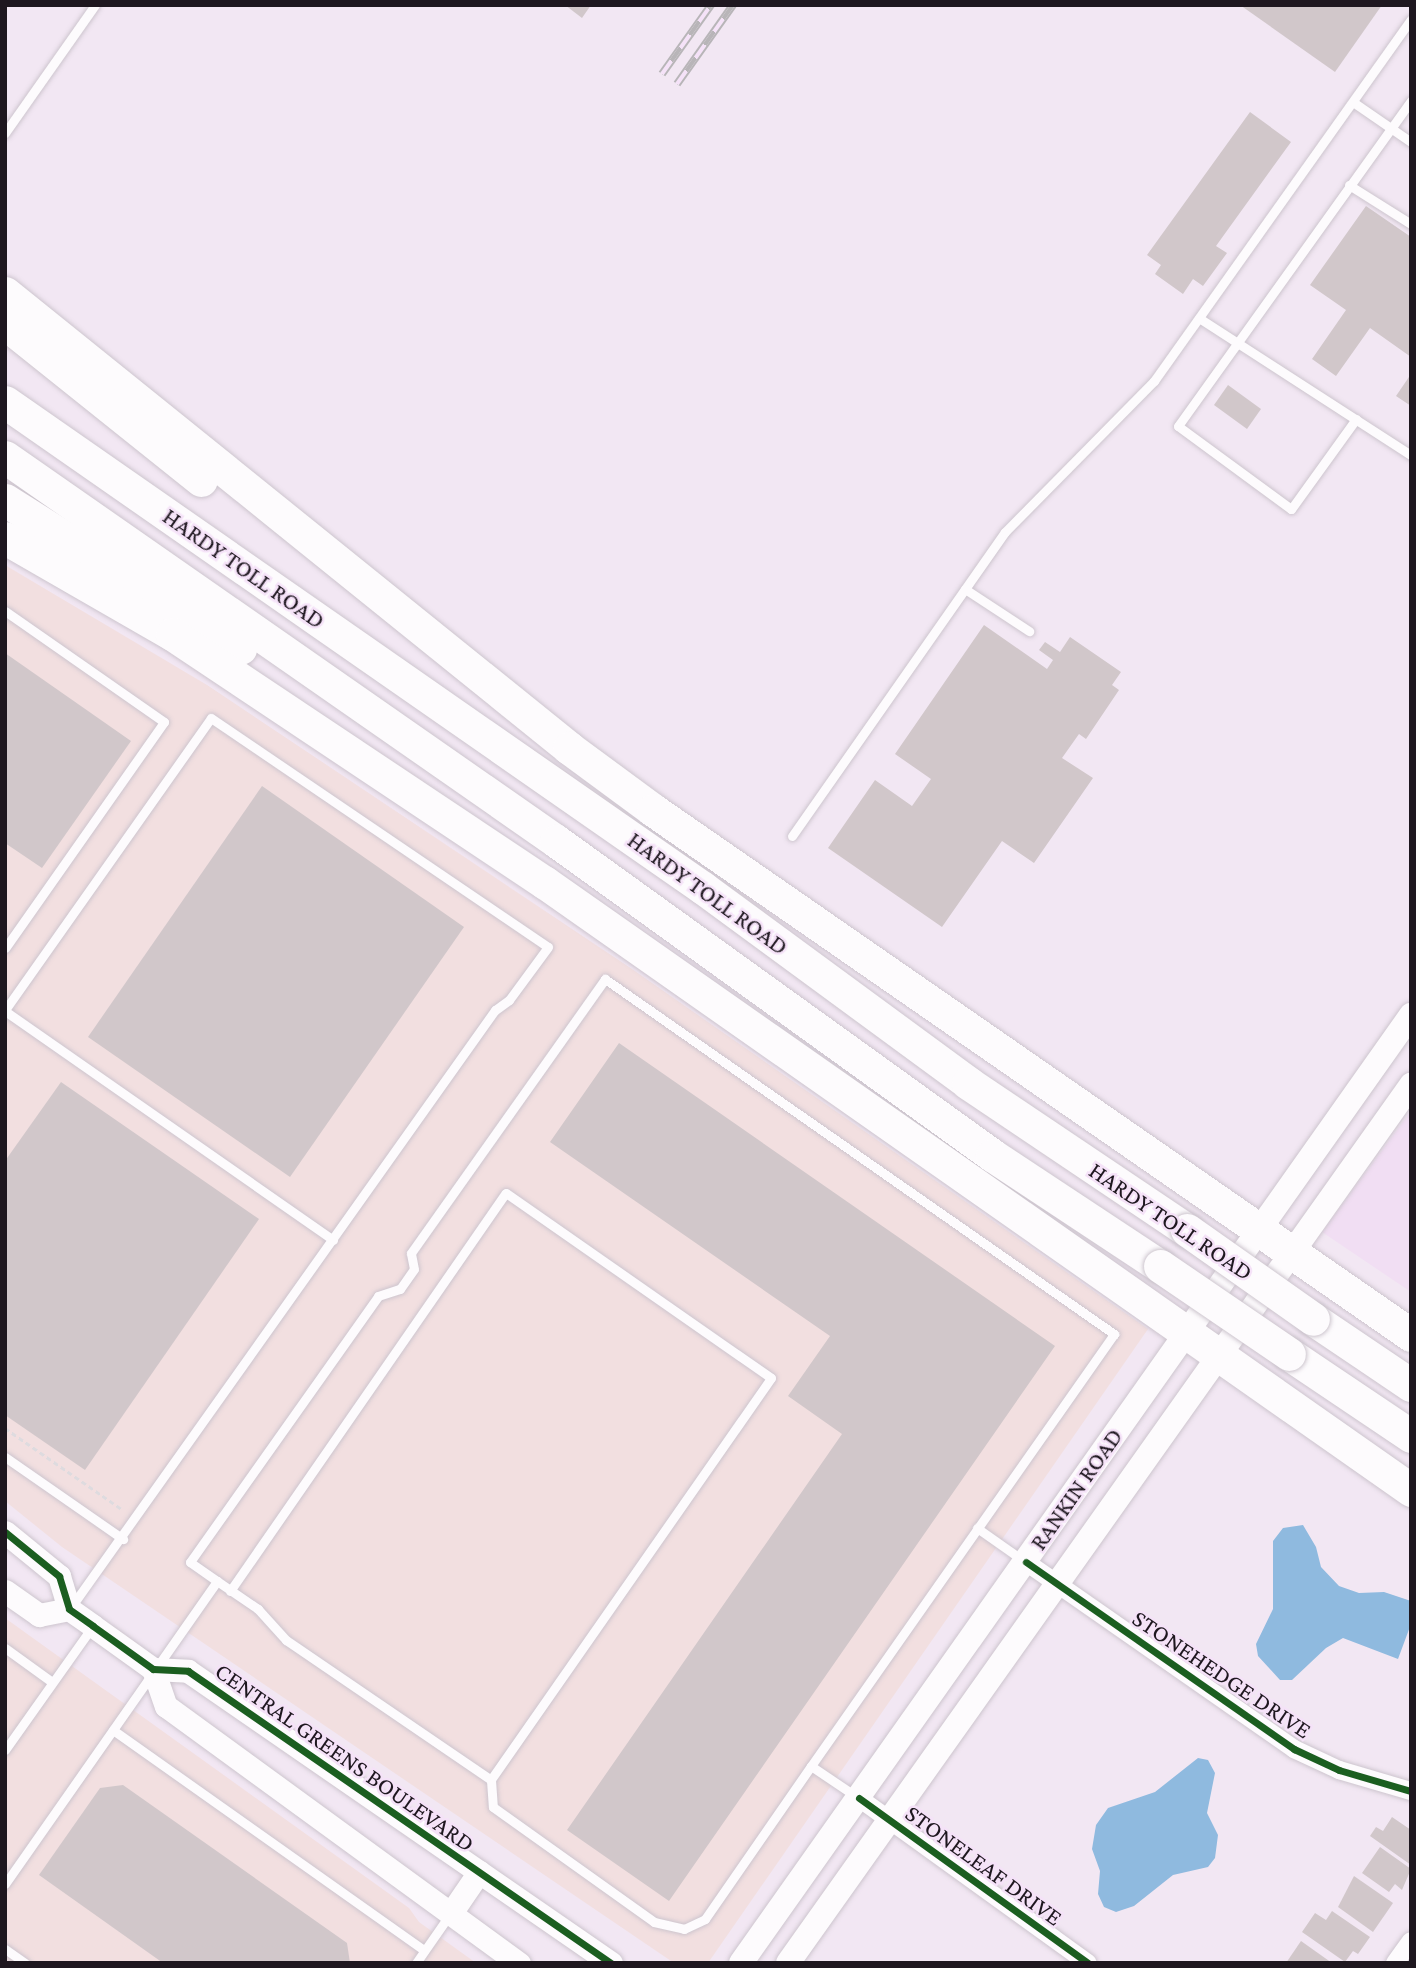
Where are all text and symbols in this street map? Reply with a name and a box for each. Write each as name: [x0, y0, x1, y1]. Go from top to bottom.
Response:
street label: HARDY TOLL ROAD: [157, 501, 331, 635]
street label: HARDY TOLL ROAD: [622, 825, 794, 961]
street label: HARDY TOLL ROAD: [1084, 1156, 1258, 1286]
street label: RANKIN ROAD: [1023, 1423, 1129, 1555]
street label: STONEHEDGE DRIVE: [1127, 1603, 1317, 1745]
street label: CENTRAL GREENS BOULEVARD: [210, 1656, 480, 1858]
street label: STONELEAF DRIVE: [900, 1798, 1068, 1932]

